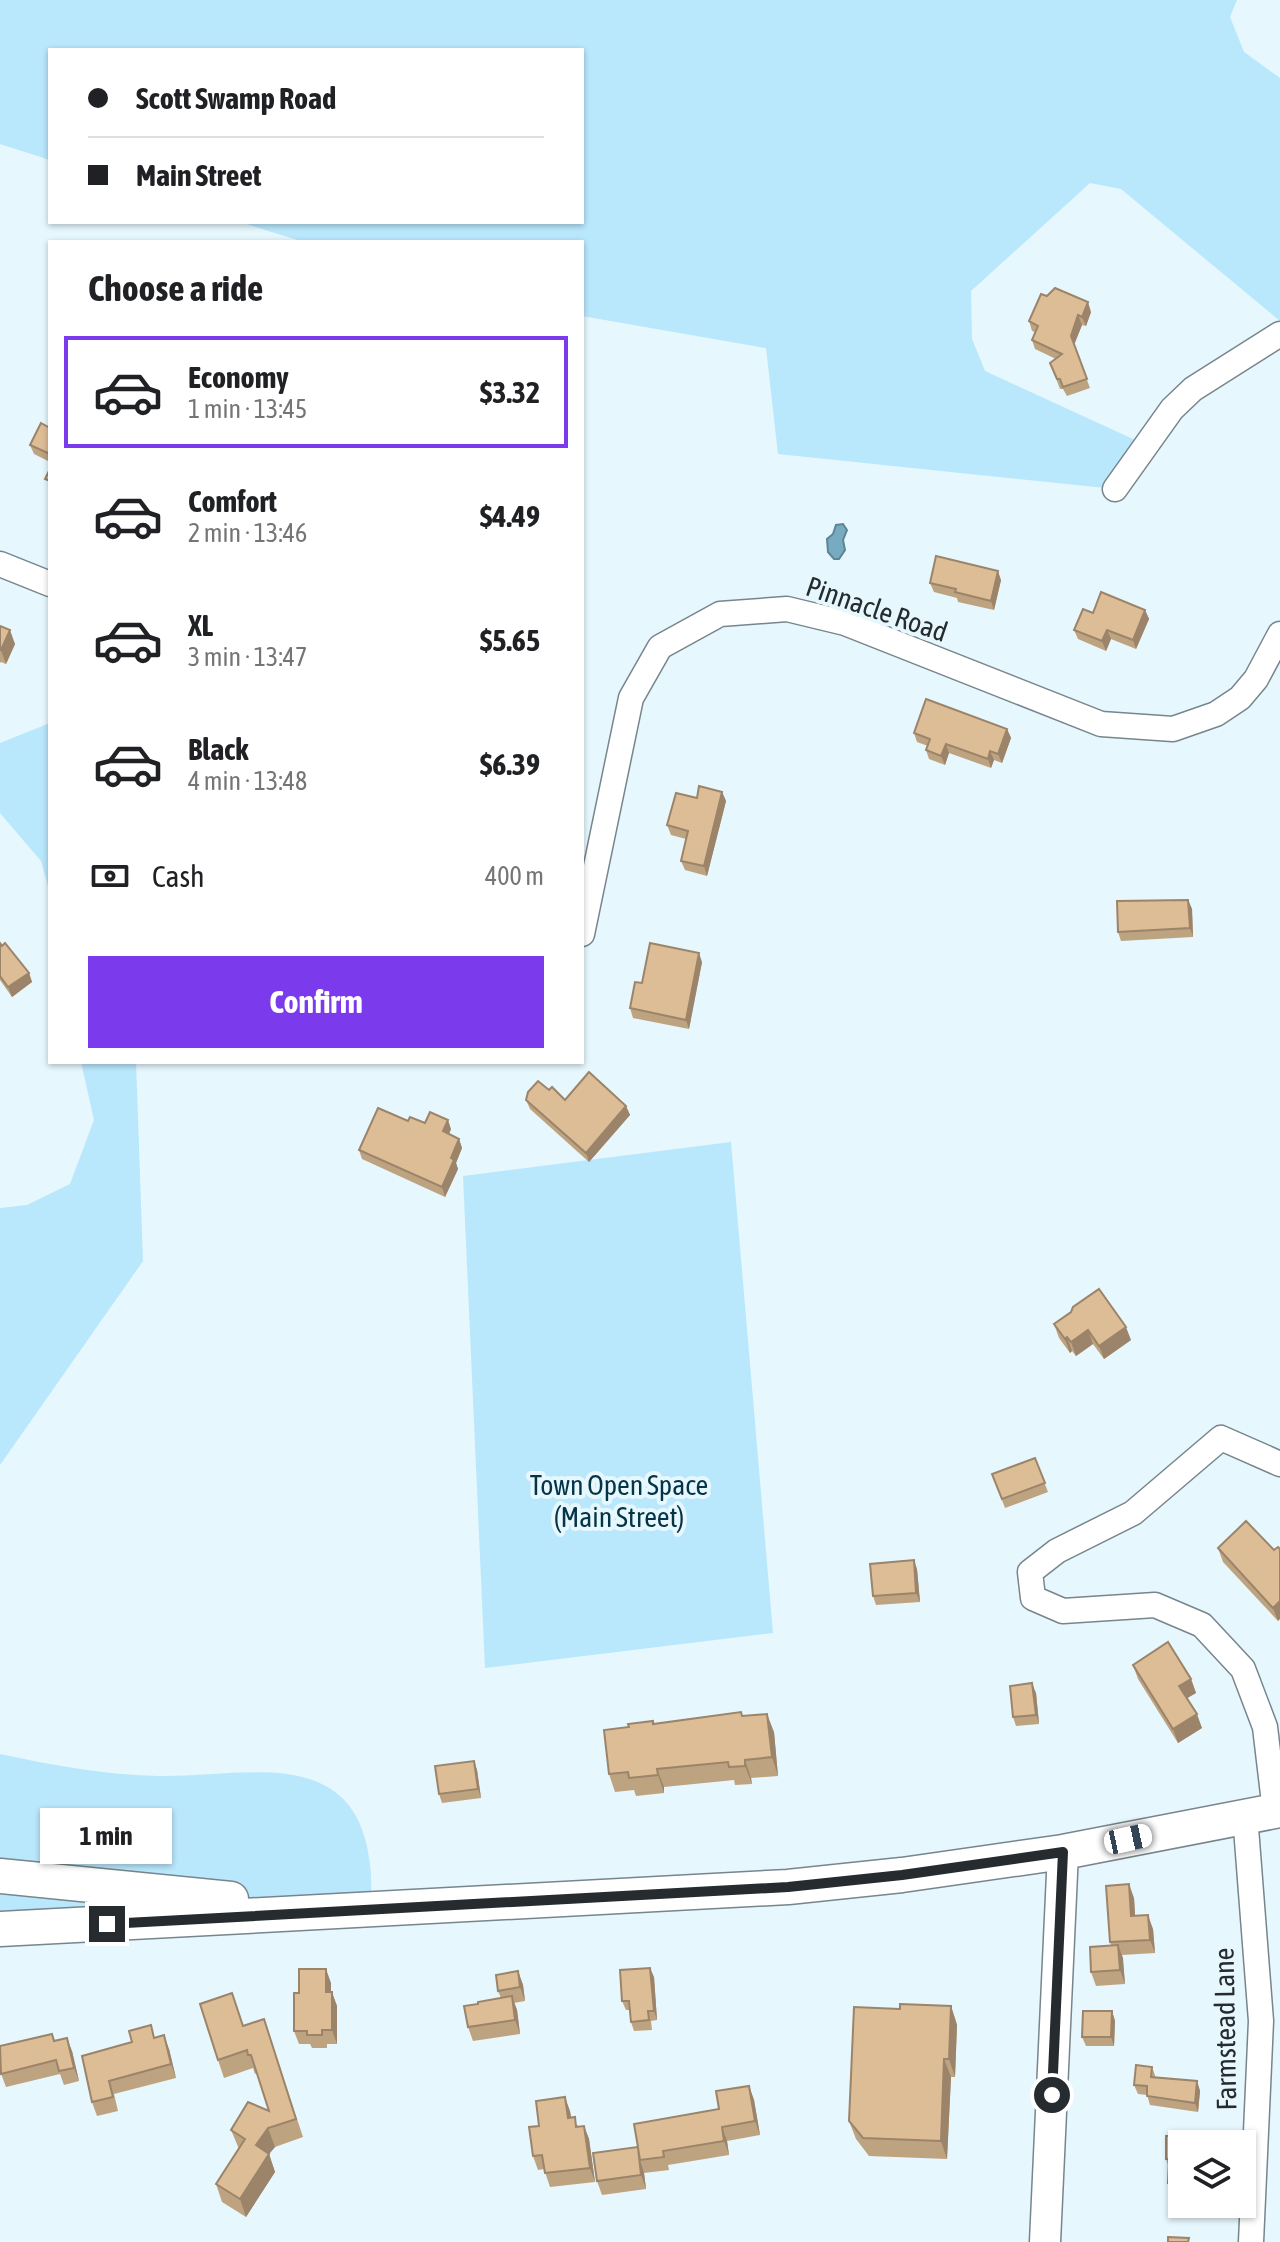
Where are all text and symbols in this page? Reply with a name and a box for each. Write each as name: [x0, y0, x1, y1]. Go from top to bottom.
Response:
text: Scott Swamp Road: [136, 81, 336, 115]
text: Main Street: [136, 158, 261, 192]
text: Choose a ride: [88, 267, 263, 309]
icon: car: [92, 356, 164, 428]
text: Economy: [188, 360, 289, 394]
text: $3.32: [480, 375, 540, 409]
text: 1 min · 13:45: [188, 394, 307, 424]
icon: car: [92, 480, 164, 552]
text: Comfort: [188, 484, 277, 518]
text: $4.49: [480, 499, 540, 533]
text: 2 min · 13:46: [188, 518, 307, 548]
street label: Pinnacle Road: [802, 570, 952, 648]
icon: car: [92, 604, 164, 676]
text: XL: [188, 608, 213, 642]
text: $5.65: [480, 623, 540, 657]
text: 3 min · 13:47: [188, 642, 307, 672]
icon: car: [92, 728, 164, 800]
text: Black: [188, 732, 248, 766]
text: $6.39: [480, 747, 540, 781]
text: 4 min · 13:48: [188, 766, 307, 796]
icon: cash: [88, 854, 132, 898]
text: Cash: [152, 859, 205, 893]
text: 400 m: [485, 861, 544, 891]
button: Confirm: [88, 956, 544, 1048]
park label: Town Open Space (Main Street): [530, 1469, 708, 1533]
callout: 1 min: [41, 1808, 173, 1864]
text: 1 min: [79, 1821, 133, 1851]
car: [1102, 1822, 1154, 1856]
route end: [89, 1906, 125, 1942]
street label: Farmstead Lane: [1208, 1947, 1242, 2111]
route start: [1034, 2077, 1070, 2113]
map controls: [1168, 2130, 1256, 2218]
button: layers: [1168, 2130, 1256, 2218]

